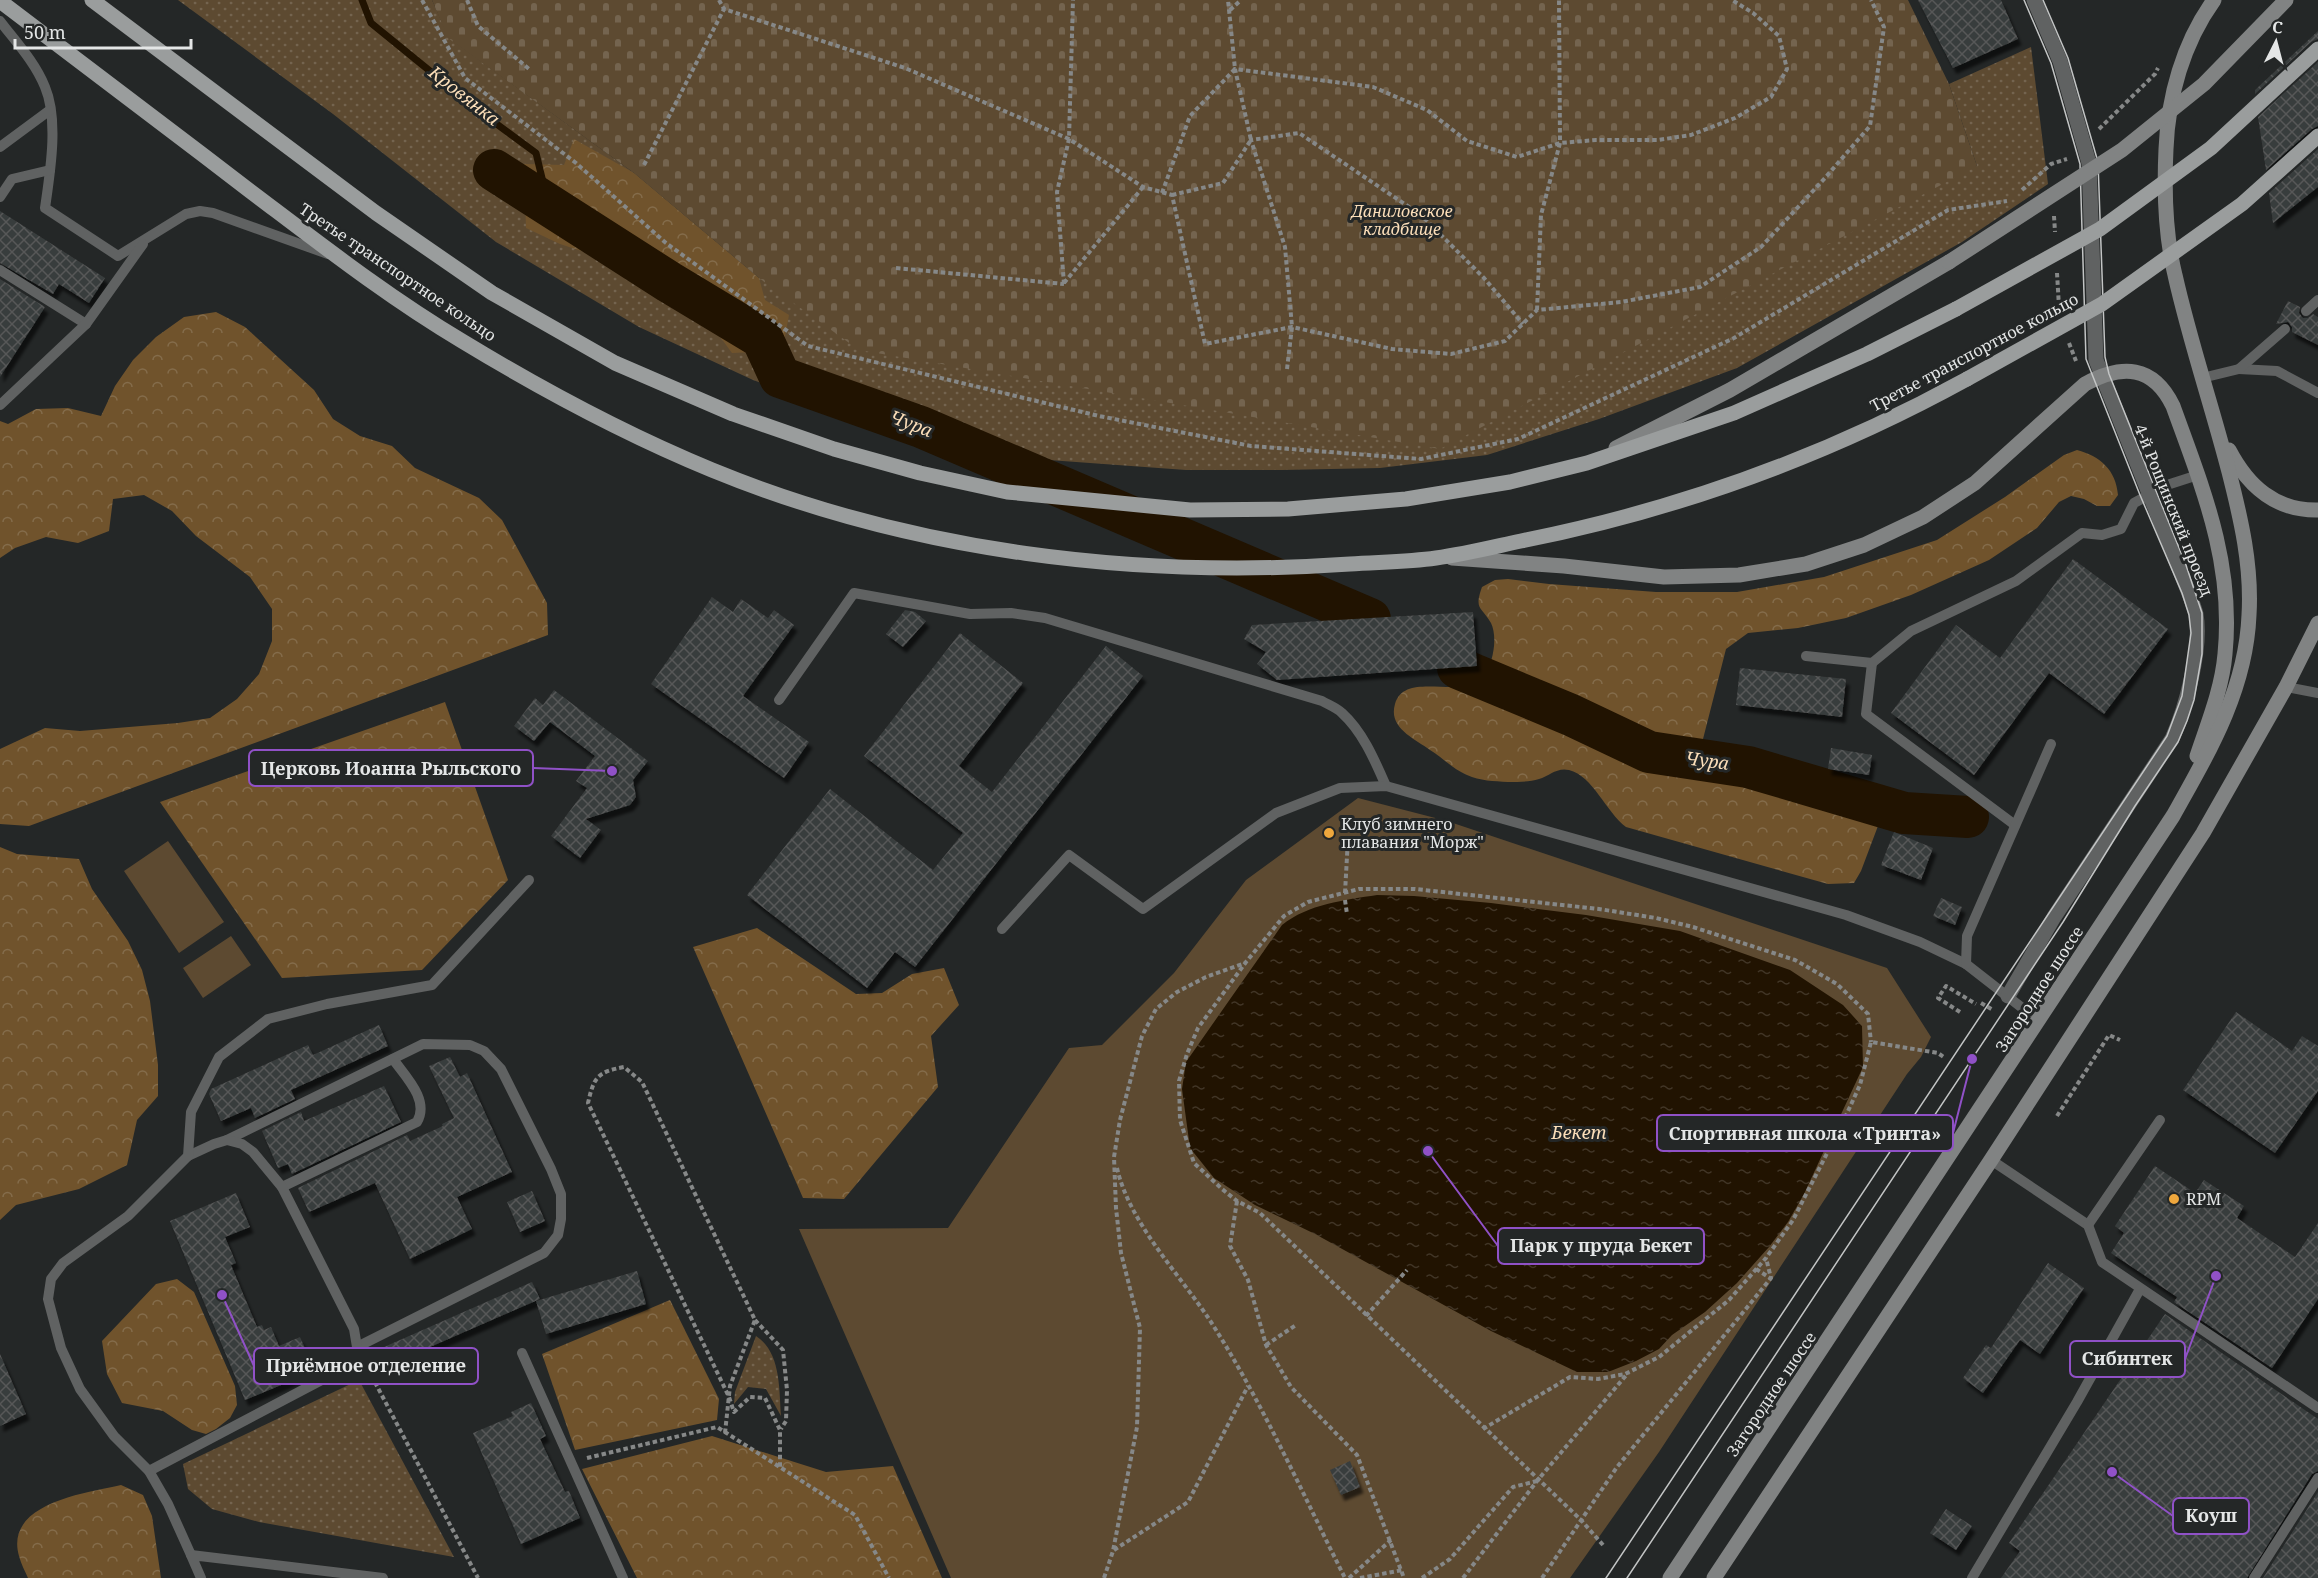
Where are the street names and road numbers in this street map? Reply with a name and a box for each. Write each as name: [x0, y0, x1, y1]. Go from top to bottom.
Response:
street label: Третье транспортное кольцо: [295, 198, 501, 346]
street label: Третье транспортное кольцо: [1866, 288, 2082, 416]
street label: 4-й Рощинский проезд: [2129, 421, 2219, 599]
street label: Загородное шоссе: [1990, 922, 2088, 1056]
street label: Загородное шоссе: [1721, 1327, 1821, 1461]

